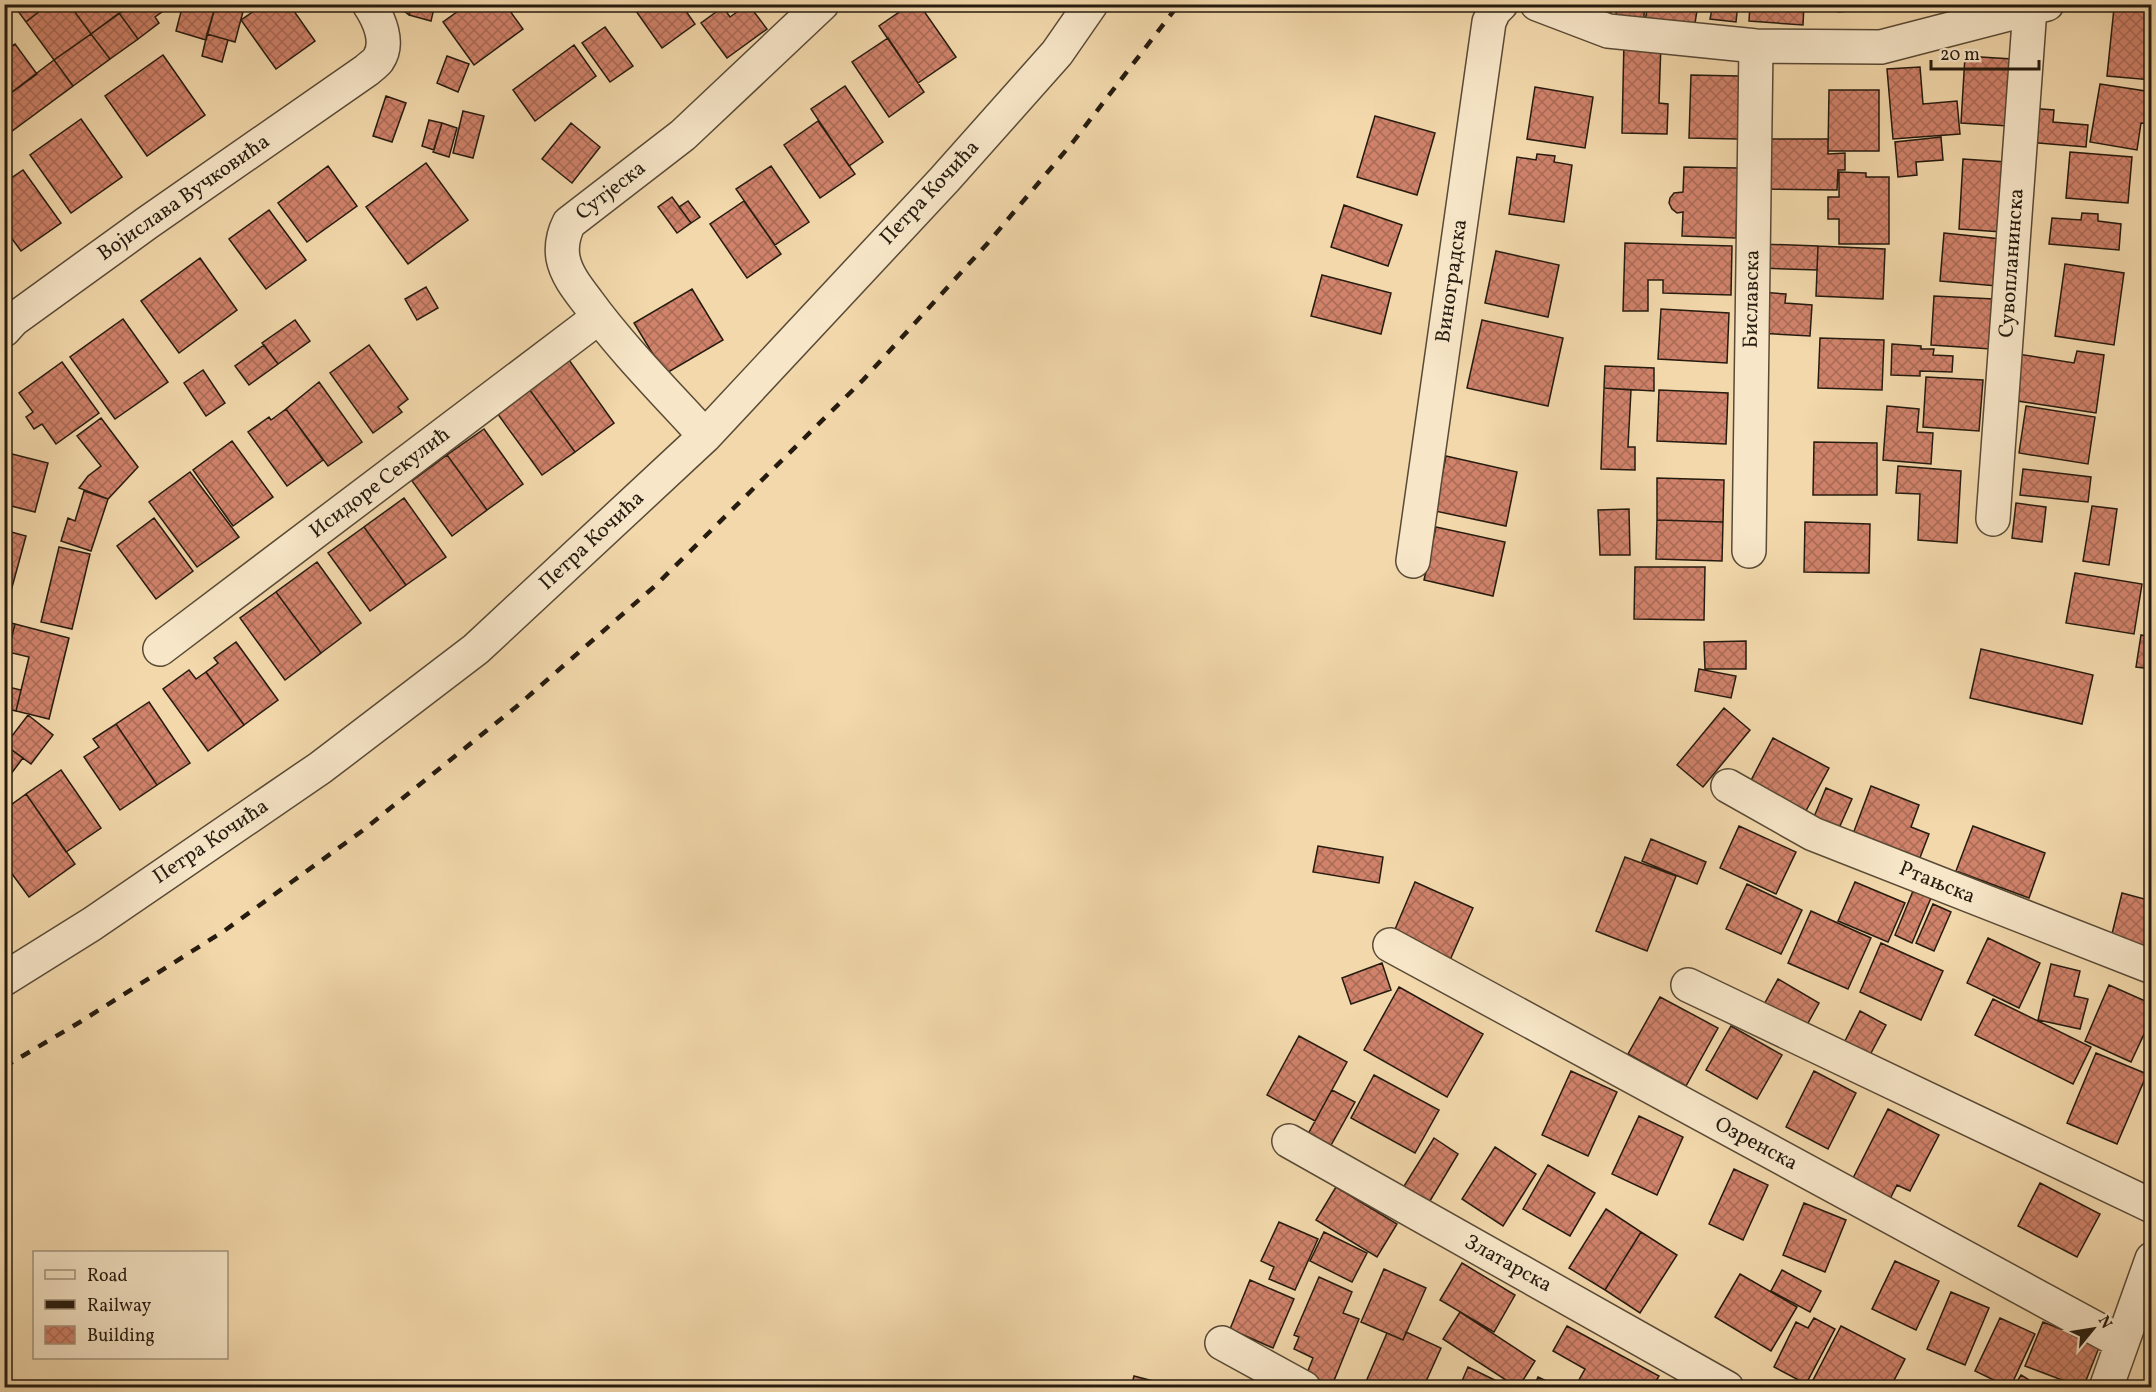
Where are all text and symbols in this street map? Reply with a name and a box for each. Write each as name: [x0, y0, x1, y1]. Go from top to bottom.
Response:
scale bar: [1931, 33, 2039, 71]
text: 20 m: [1940, 43, 1980, 68]
street label: Војислава Вучковића: [92, 128, 276, 268]
street label: Петра Кочића: [874, 134, 986, 252]
street label: Сутјеска: [570, 154, 652, 228]
street label: Сувопланинска: [1992, 187, 2032, 339]
street label: Виноградска: [1429, 217, 1475, 345]
street label: Биславска: [1737, 249, 1767, 349]
street label: Исидоре Секулић: [304, 420, 456, 546]
street label: Петра Кочића: [533, 485, 651, 597]
street label: Петра Кочића: [147, 792, 275, 892]
street label: Ртањска: [1894, 855, 1980, 911]
street label: Озренска: [1709, 1110, 1803, 1178]
street label: Златарска: [1459, 1228, 1557, 1300]
legend: [33, 1251, 228, 1359]
text: Road: [87, 1264, 128, 1289]
text: Railway: [87, 1294, 151, 1319]
north arrow: [2063, 1299, 2123, 1359]
text: N: [2092, 1312, 2117, 1333]
text: Building: [87, 1324, 155, 1349]

